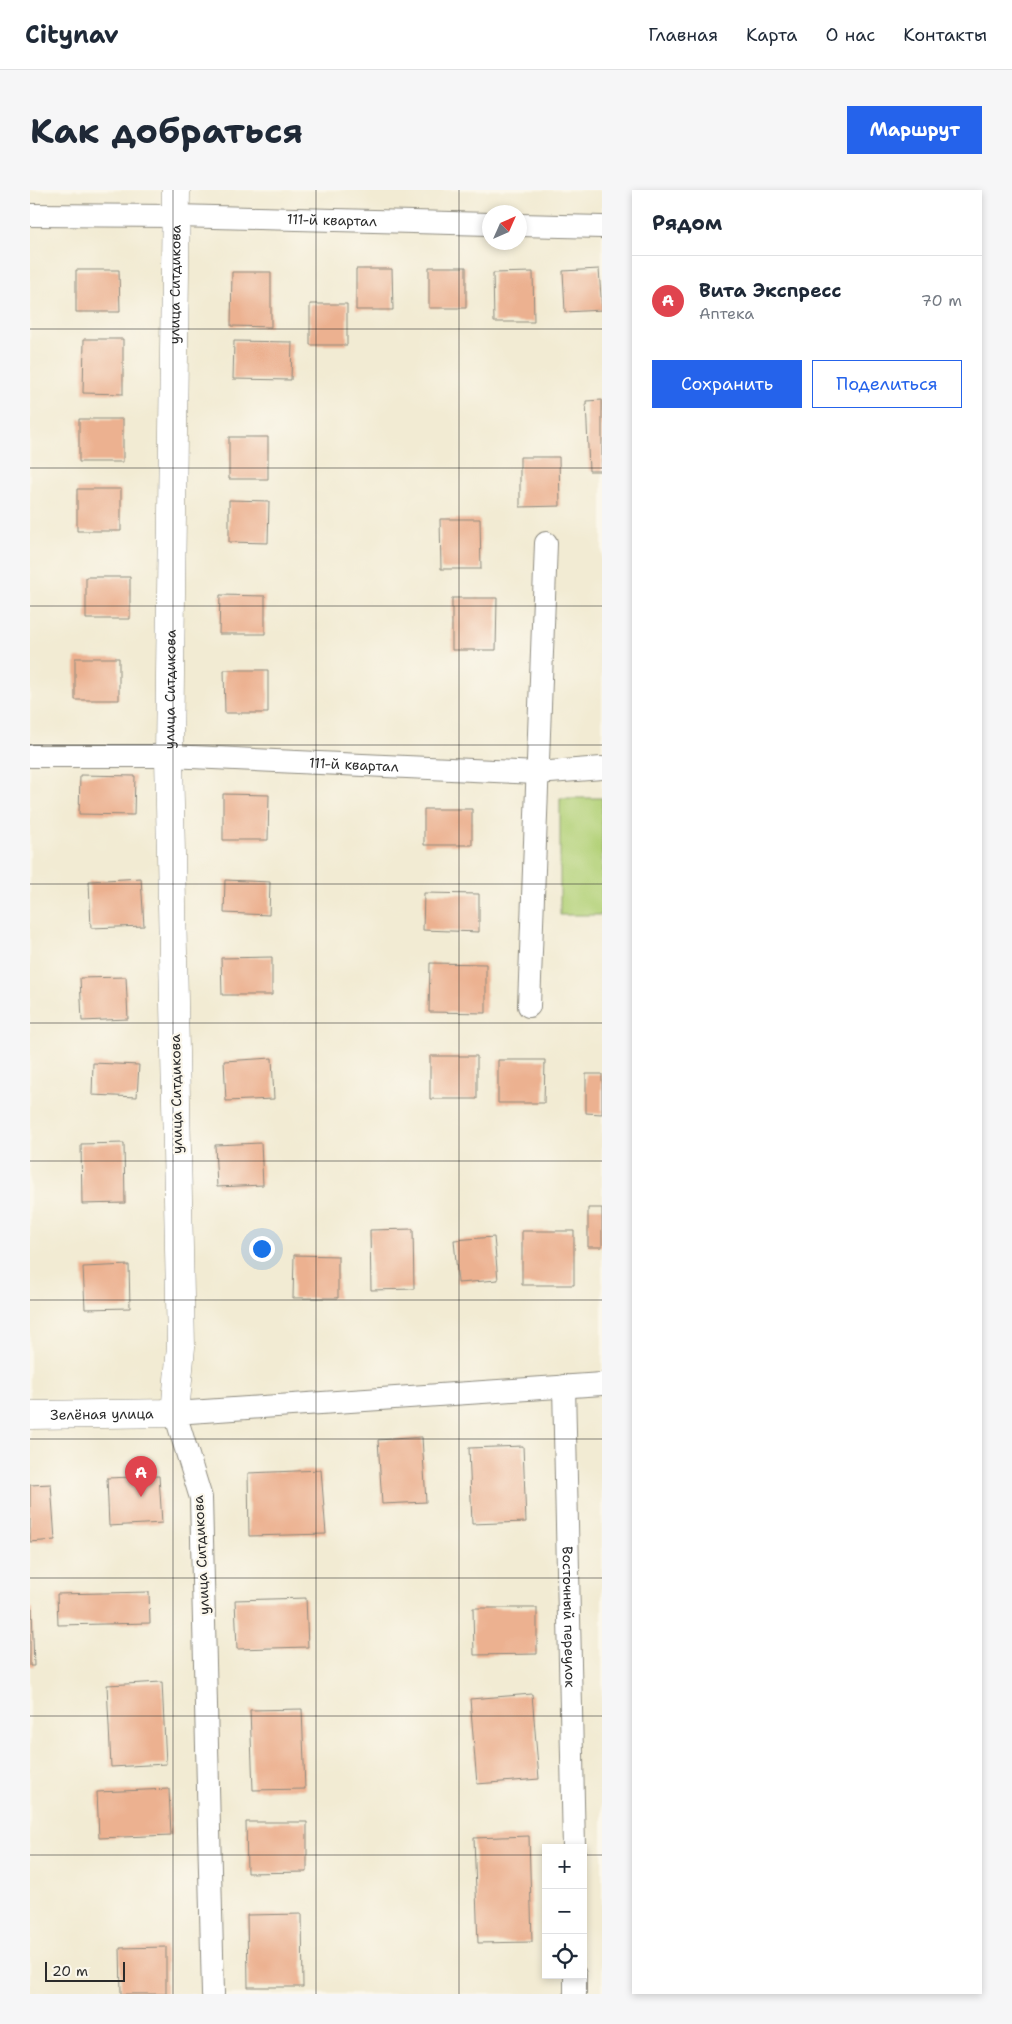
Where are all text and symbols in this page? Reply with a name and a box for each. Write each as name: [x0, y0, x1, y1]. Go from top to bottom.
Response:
text: Citynav: [25, 19, 119, 51]
text: Главная: [648, 23, 718, 47]
text: Карта: [746, 23, 798, 47]
text: О нас: [826, 23, 875, 47]
text: Контакты: [903, 23, 987, 47]
button: Маршрут: [847, 106, 982, 154]
text: Как добраться: [30, 107, 303, 154]
north arrow: [482, 205, 527, 250]
text: Рядом: [652, 209, 722, 237]
street label: 111-й квартал: [287, 210, 377, 230]
street label: улица Ситдикова: [165, 224, 185, 344]
text: Вита Экспресс: [699, 278, 842, 303]
text: A: [662, 290, 674, 311]
text: 70 m: [921, 290, 962, 311]
text: Аптека: [699, 303, 754, 324]
button: Сохранить: [652, 360, 802, 408]
button: Поделиться: [812, 360, 962, 408]
street label: улица Ситдикова: [160, 629, 180, 749]
street label: 111-й квартал: [308, 753, 399, 776]
street label: улица Ситдикова: [166, 1034, 186, 1154]
your location: [249, 1236, 275, 1262]
street label: Зелёная улица: [50, 1404, 154, 1424]
pin: A: [125, 1456, 157, 1497]
street label: улица Ситдикова: [189, 1495, 213, 1615]
street label: Восточный переулок: [558, 1546, 580, 1688]
map controls: [542, 1844, 587, 1979]
button: +: [542, 1844, 587, 1889]
button: −: [542, 1889, 587, 1934]
button: locate: [542, 1934, 587, 1979]
scale bar: [45, 1959, 125, 1982]
text: 20 m: [52, 1962, 88, 1980]

